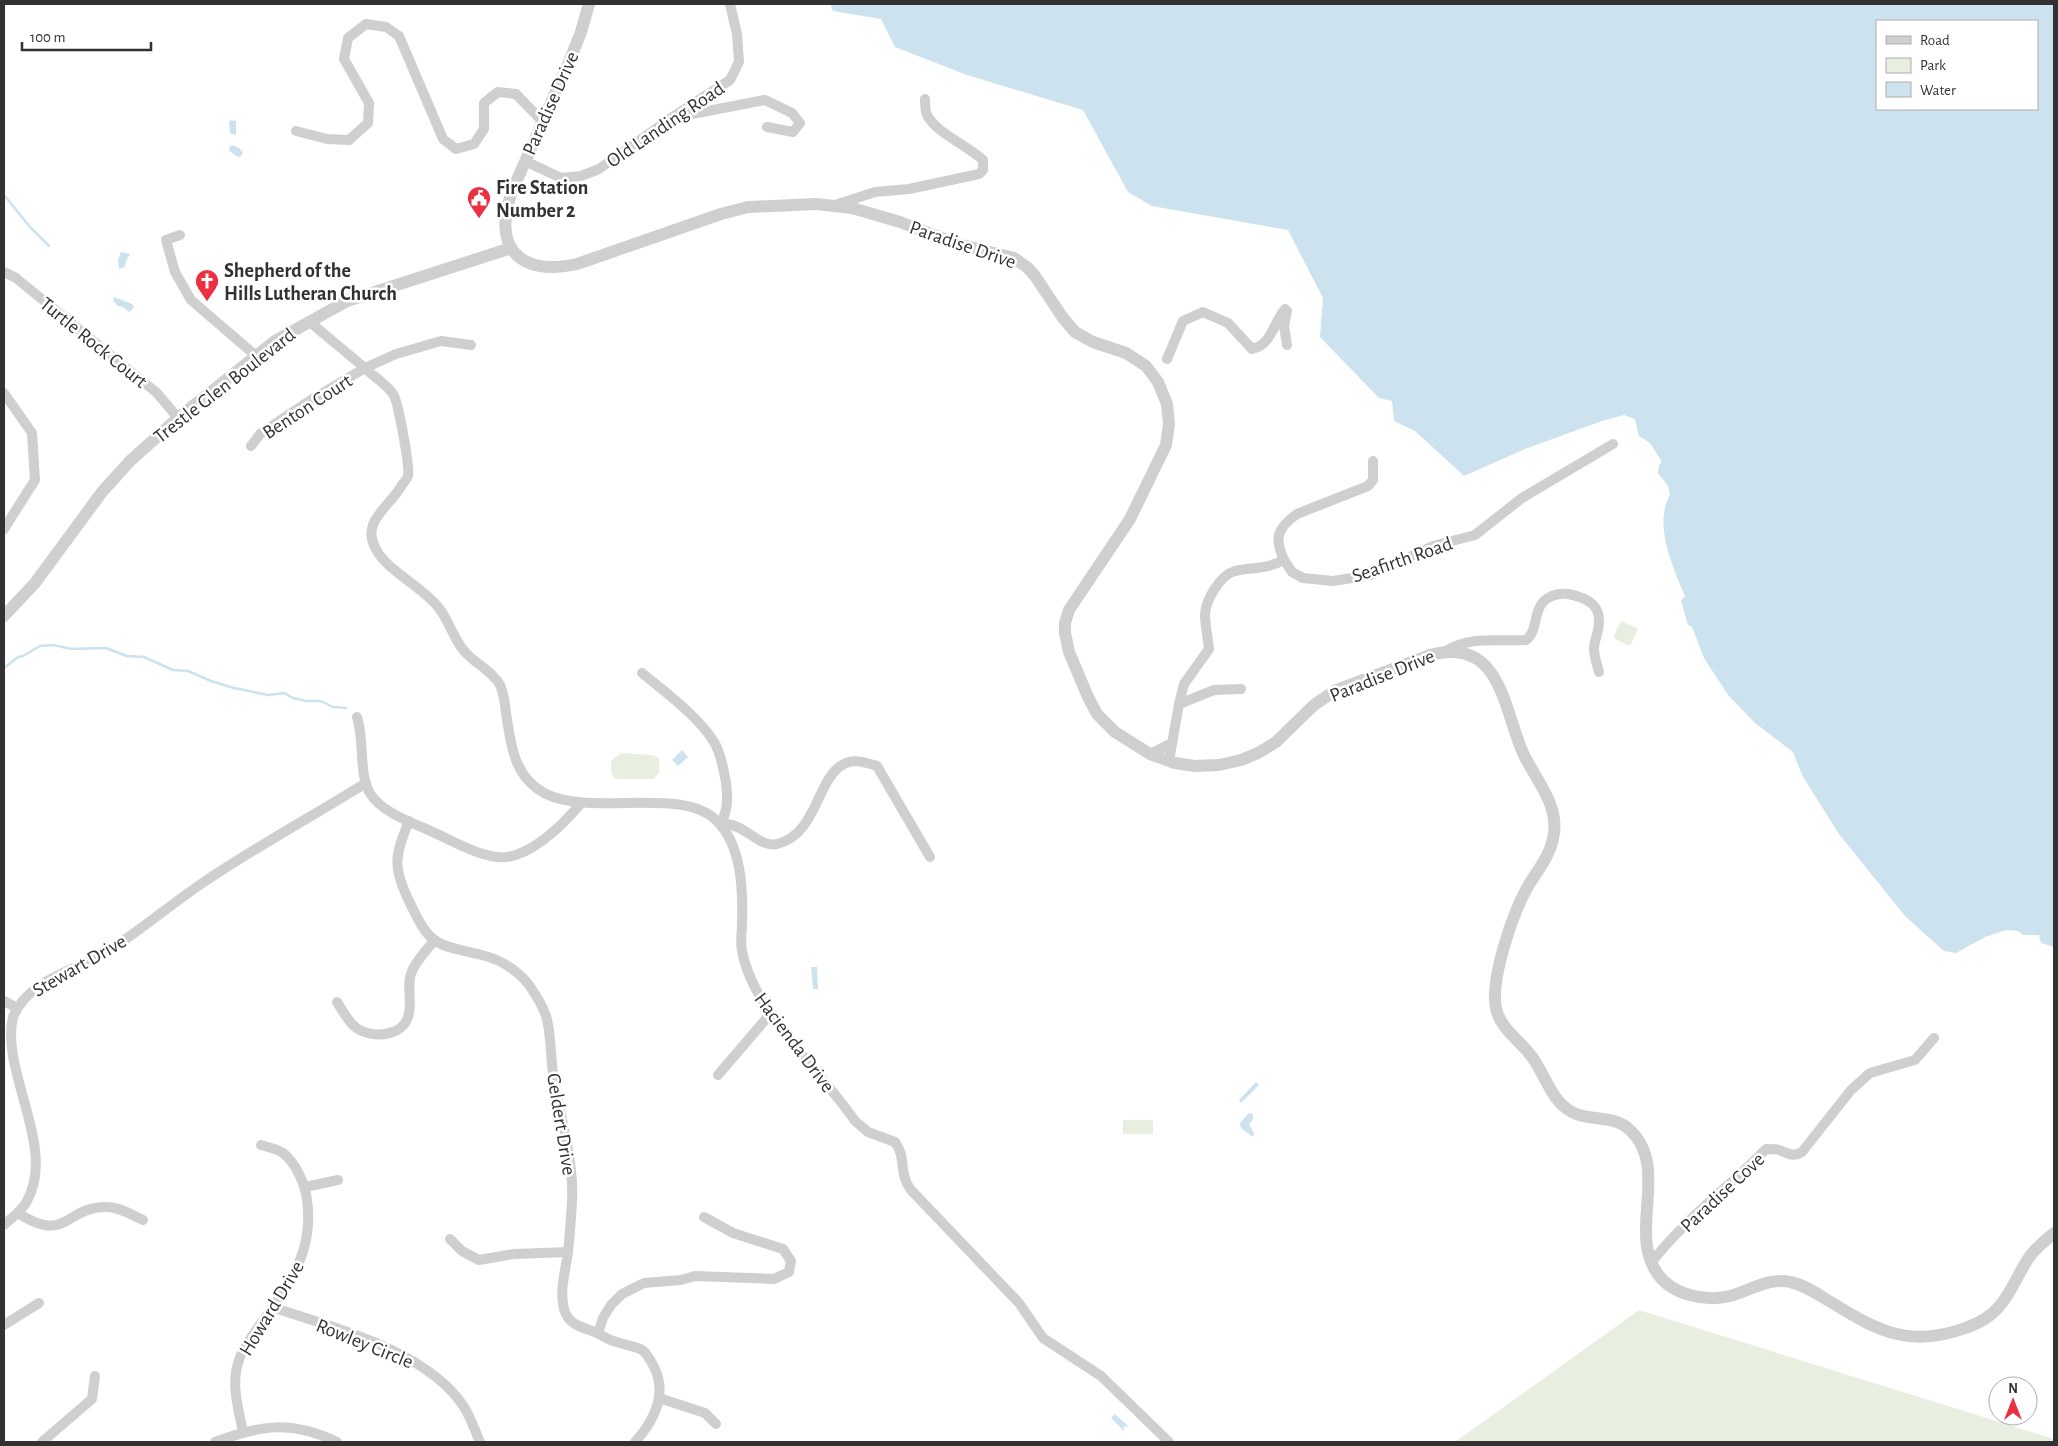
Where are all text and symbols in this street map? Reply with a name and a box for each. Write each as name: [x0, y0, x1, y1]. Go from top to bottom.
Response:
scale bar: [22, 20, 151, 52]
legend: [1876, 20, 2038, 110]
text: 100 m: [30, 30, 65, 45]
text: Road: [1920, 33, 1950, 48]
street label: Paradise Drive: [519, 49, 583, 158]
text: Park: [1920, 58, 1946, 73]
street label: Old Landing Road: [603, 78, 728, 172]
text: Water: [1920, 83, 1956, 98]
place label: Fire Station Number 2: [496, 178, 588, 221]
public building icon: Fire Station Number 2: [466, 185, 492, 219]
street label: Paradise Drive: [907, 217, 1018, 272]
place label: Shepherd of the Hills Lutheran Church: [224, 261, 397, 304]
church icon: Shepherd of the Hills Lutheran Church: [194, 268, 220, 302]
street label: Turtle Rock Court: [36, 294, 151, 392]
street label: Trestle Glen Boulevard: [150, 324, 299, 447]
street label: Benton Court: [259, 370, 356, 443]
street label: Seafirth Road: [1350, 533, 1455, 586]
street label: Paradise Drive: [1327, 646, 1438, 706]
street label: Stewart Drive: [29, 931, 130, 1001]
street label: Hacienda Drive: [750, 989, 838, 1096]
street label: Geldert Drive: [543, 1072, 579, 1177]
street label: Paradise Cove: [1677, 1149, 1768, 1236]
street label: Howard Drive: [236, 1258, 308, 1359]
street label: Rowley Circle: [313, 1315, 416, 1372]
north arrow: [1988, 1376, 2038, 1426]
text: N: [2008, 1382, 2018, 1396]

